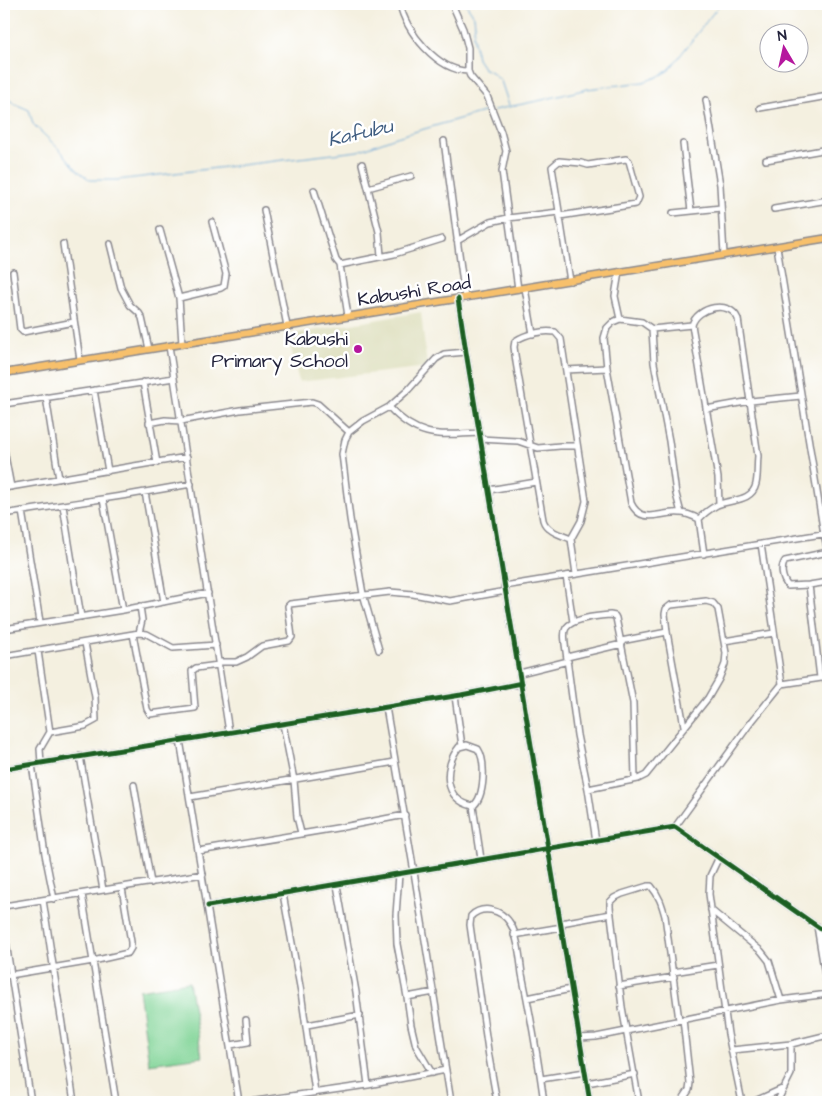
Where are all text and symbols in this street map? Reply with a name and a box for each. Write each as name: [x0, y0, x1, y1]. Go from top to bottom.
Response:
north arrow: [760, 22, 810, 72]
text: N: [776, 26, 788, 47]
water label: Kafubu: [325, 112, 397, 154]
street label: Kabushi Road: [356, 269, 473, 314]
place label: Kabushi Primary School: [212, 326, 348, 376]
marker: Kabushi Primary School: [352, 343, 364, 355]

